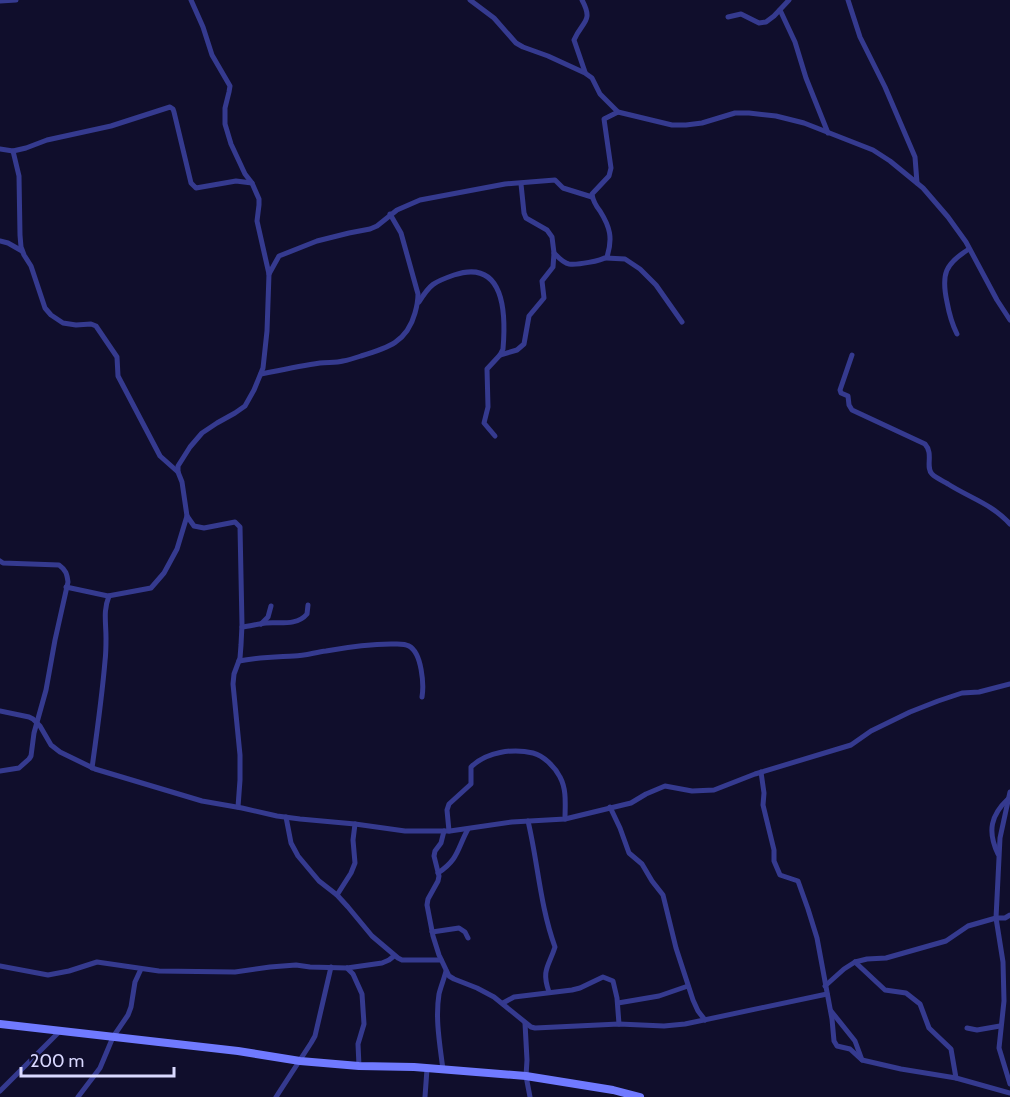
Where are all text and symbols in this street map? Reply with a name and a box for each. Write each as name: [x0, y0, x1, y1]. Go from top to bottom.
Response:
scale bar: [21, 1040, 174, 1078]
text: 200 m: [30, 1050, 84, 1072]

